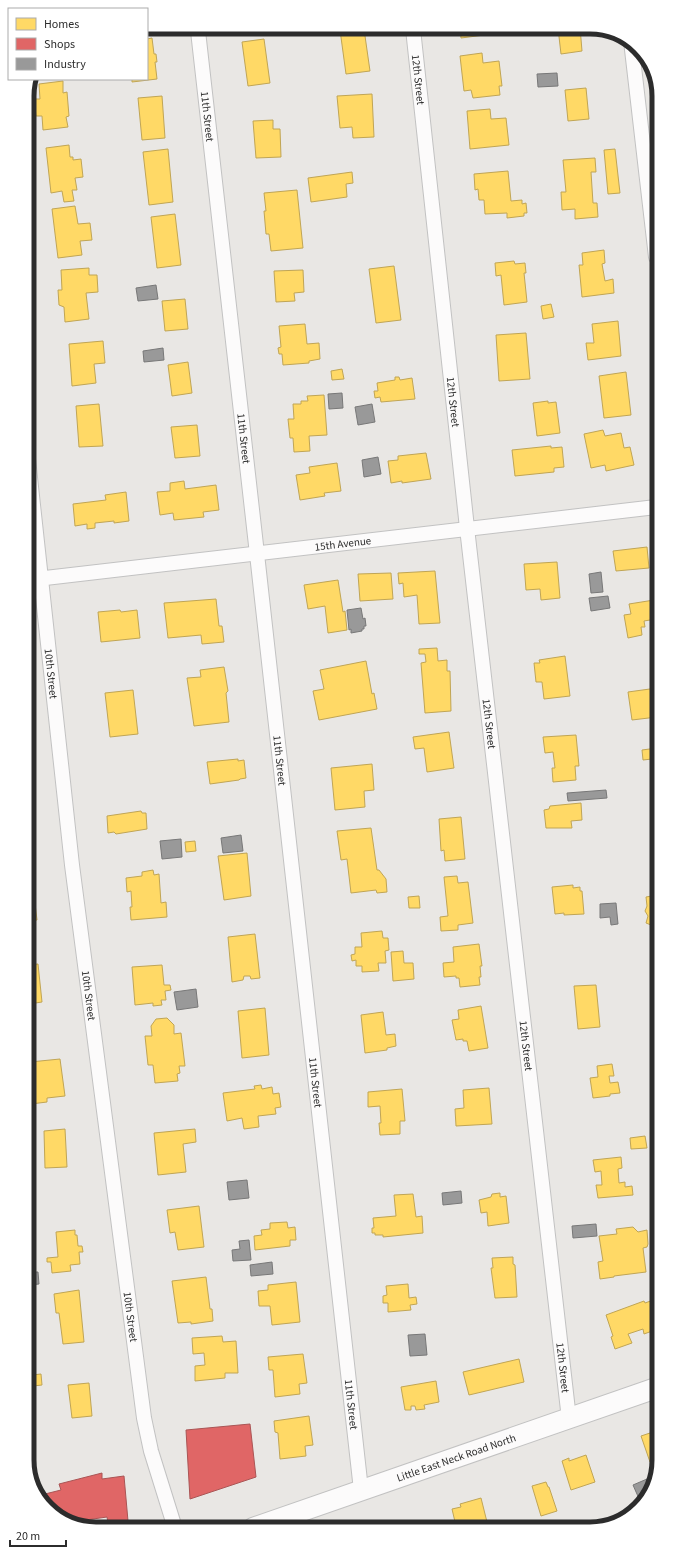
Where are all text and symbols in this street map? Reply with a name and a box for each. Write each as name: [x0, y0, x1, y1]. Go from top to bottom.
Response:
legend: [8, 8, 148, 80]
text: Homes: [44, 16, 79, 33]
text: Shops: [44, 36, 75, 53]
street label: 12th Street: [408, 54, 429, 106]
text: Industry: [44, 56, 86, 73]
street label: 11th Street: [197, 91, 218, 143]
street label: 12th Street: [443, 376, 464, 428]
street label: 11th Street: [234, 413, 254, 465]
street label: 15th Avenue: [314, 533, 372, 554]
street label: 10th Street: [41, 648, 61, 700]
street label: 12th Street: [479, 698, 500, 750]
street label: 11th Street: [270, 735, 290, 787]
street label: 10th Street: [78, 970, 100, 1022]
street label: 12th Street: [516, 1020, 537, 1072]
street label: 11th Street: [305, 1057, 326, 1109]
street label: 10th Street: [120, 1291, 142, 1343]
street label: 12th Street: [553, 1342, 573, 1394]
street label: 11th Street: [341, 1379, 362, 1431]
street label: Little East Neck Road North: [395, 1430, 518, 1485]
scale bar: [10, 1522, 66, 1548]
text: 20 m: [16, 1528, 40, 1545]

